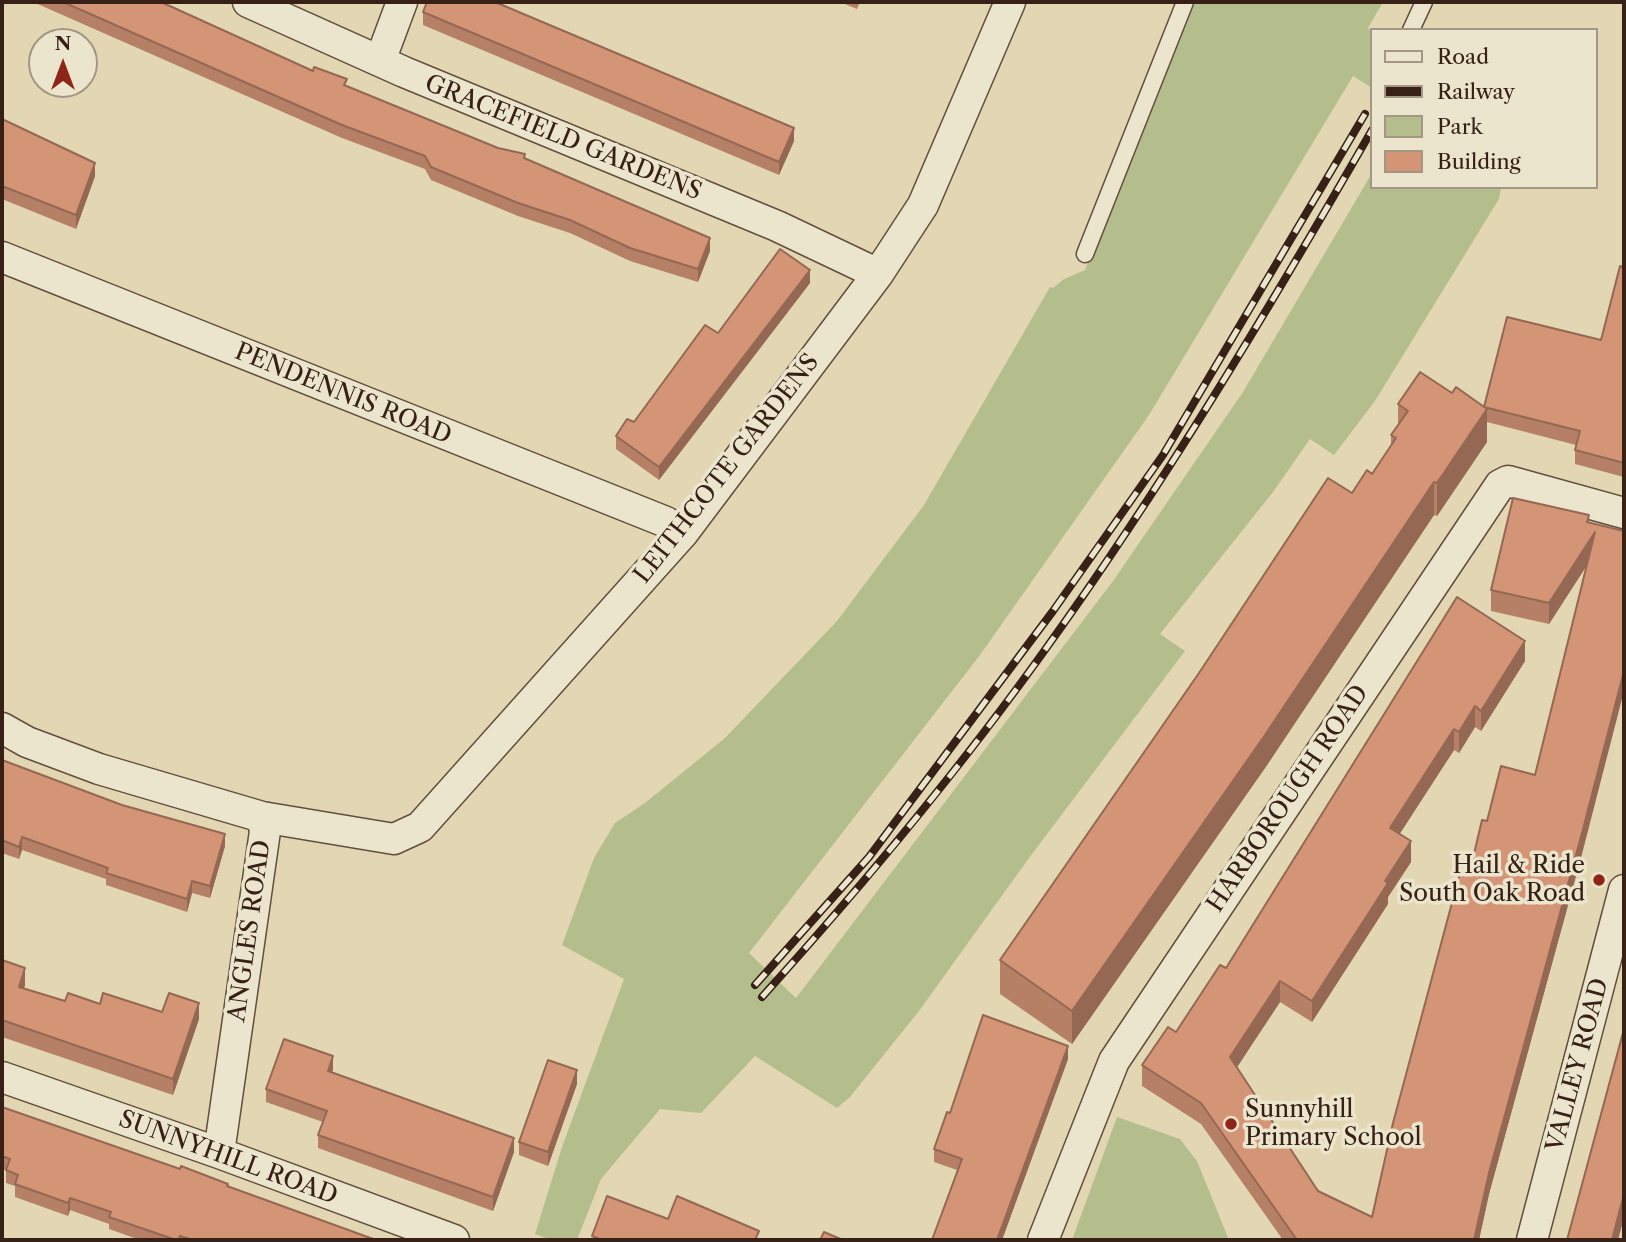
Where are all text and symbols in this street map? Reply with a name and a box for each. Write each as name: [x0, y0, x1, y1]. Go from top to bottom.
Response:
north arrow: [28, 28, 98, 98]
legend: [1370, 28, 1598, 189]
text: N: [55, 32, 71, 55]
text: Road: [1437, 44, 1489, 69]
street label: GRACEFIELD GARDENS: [420, 69, 706, 207]
text: Railway: [1437, 79, 1515, 104]
text: Park: [1437, 114, 1483, 139]
text: Building: [1437, 149, 1521, 174]
street label: PENDENNIS ROAD: [231, 337, 455, 451]
street label: LEITHCOTE GARDENS: [628, 349, 826, 589]
street label: HARBOROUGH ROAD: [1201, 680, 1375, 918]
street label: ANGLES ROAD: [223, 838, 277, 1024]
place label: Hail & Ride South Oak Road: [1399, 852, 1585, 908]
marker: Hail & Ride South Oak Road: [1591, 872, 1607, 888]
street label: VALLEY ROAD: [1541, 975, 1615, 1155]
place label: Sunnyhill Primary School: [1245, 1096, 1422, 1152]
street label: SUNNYHILL ROAD: [115, 1105, 341, 1211]
marker: Sunnyhill Primary School: [1223, 1116, 1239, 1132]

